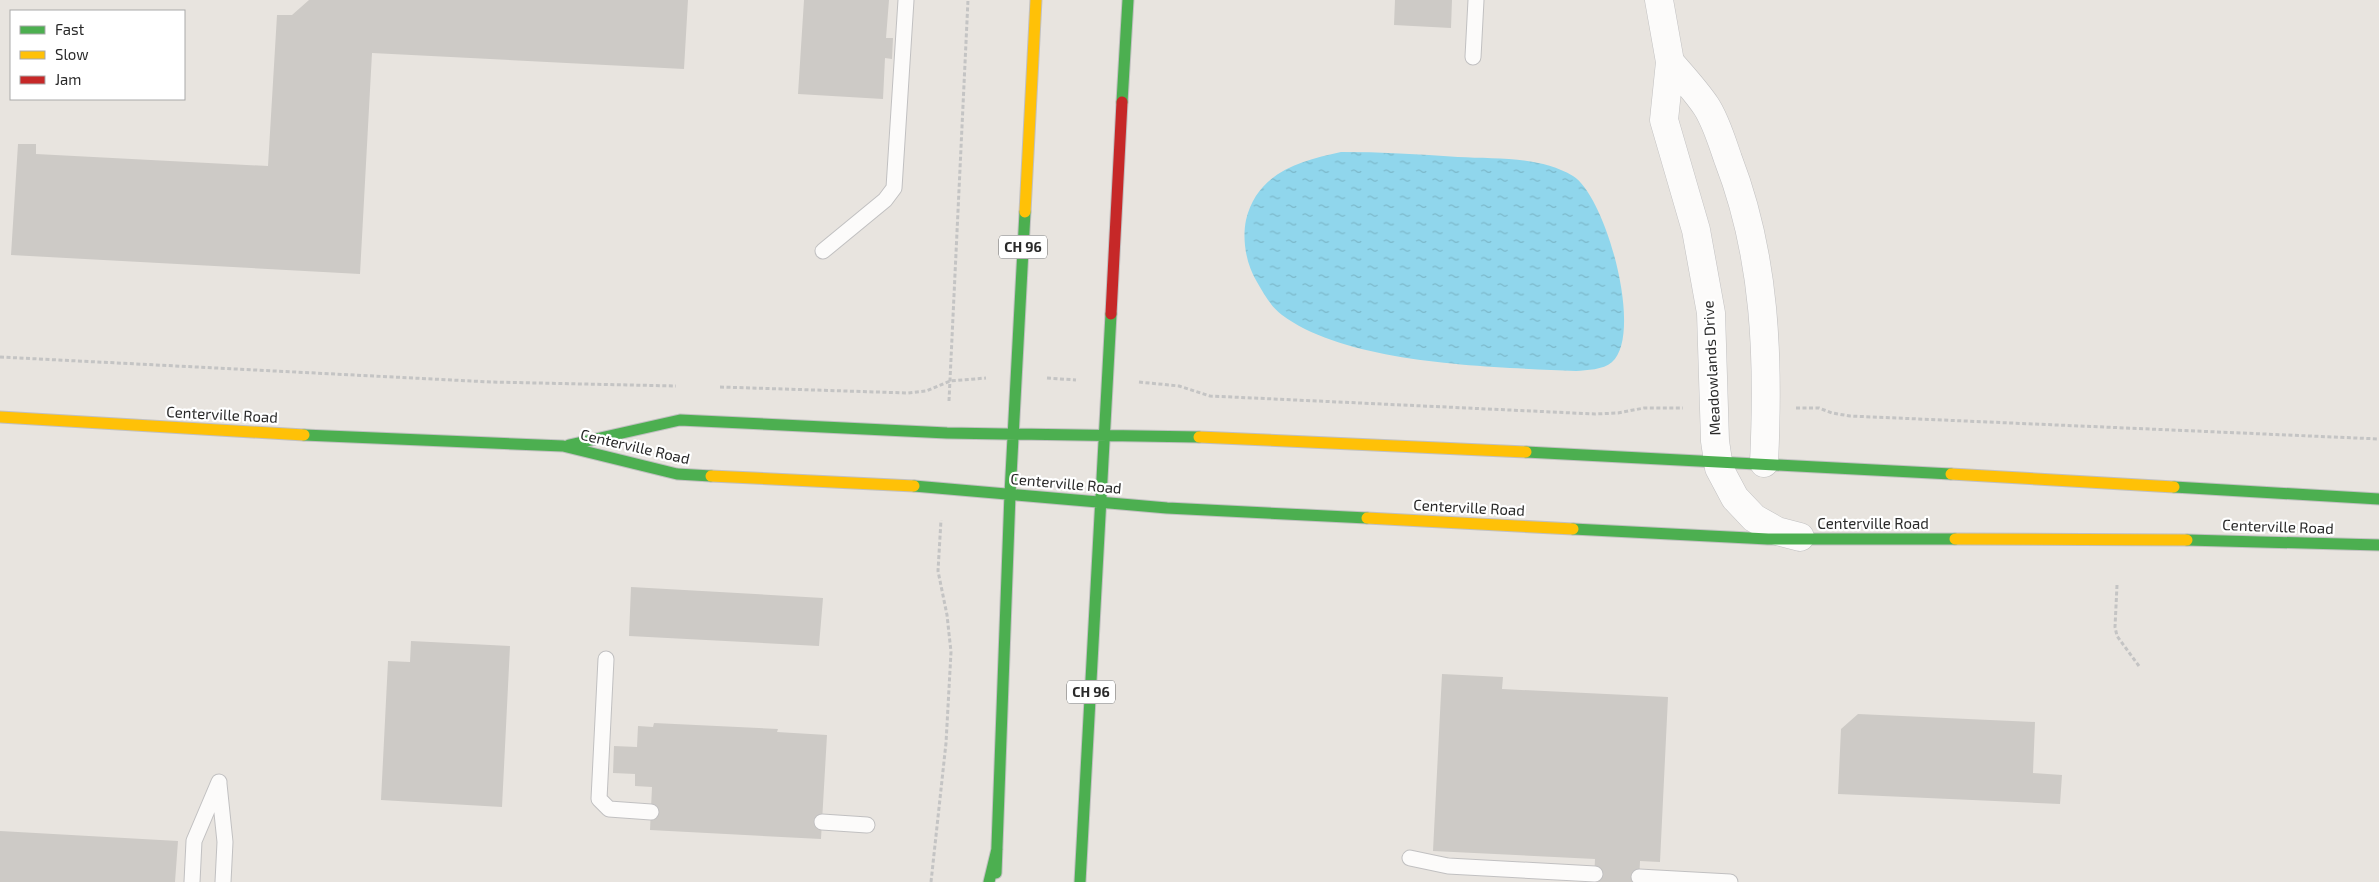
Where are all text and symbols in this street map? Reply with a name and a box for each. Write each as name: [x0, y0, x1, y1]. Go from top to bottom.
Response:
legend: [10, 10, 185, 100]
text: Fast: [55, 20, 85, 38]
text: Slow: [55, 45, 89, 63]
text: Jam: [55, 70, 81, 88]
road number: CH 96: [999, 236, 1047, 258]
street label: Meadowlands Drive: [1698, 300, 1724, 436]
street label: Centerville Road: [166, 402, 278, 426]
street label: Centerville Road: [579, 425, 692, 467]
street label: Centerville Road: [1010, 469, 1122, 497]
street label: Centerville Road: [1413, 495, 1525, 519]
street label: Centerville Road: [1817, 514, 1929, 532]
street label: Centerville Road: [2222, 515, 2334, 537]
road number: CH 96: [1067, 680, 1115, 704]

